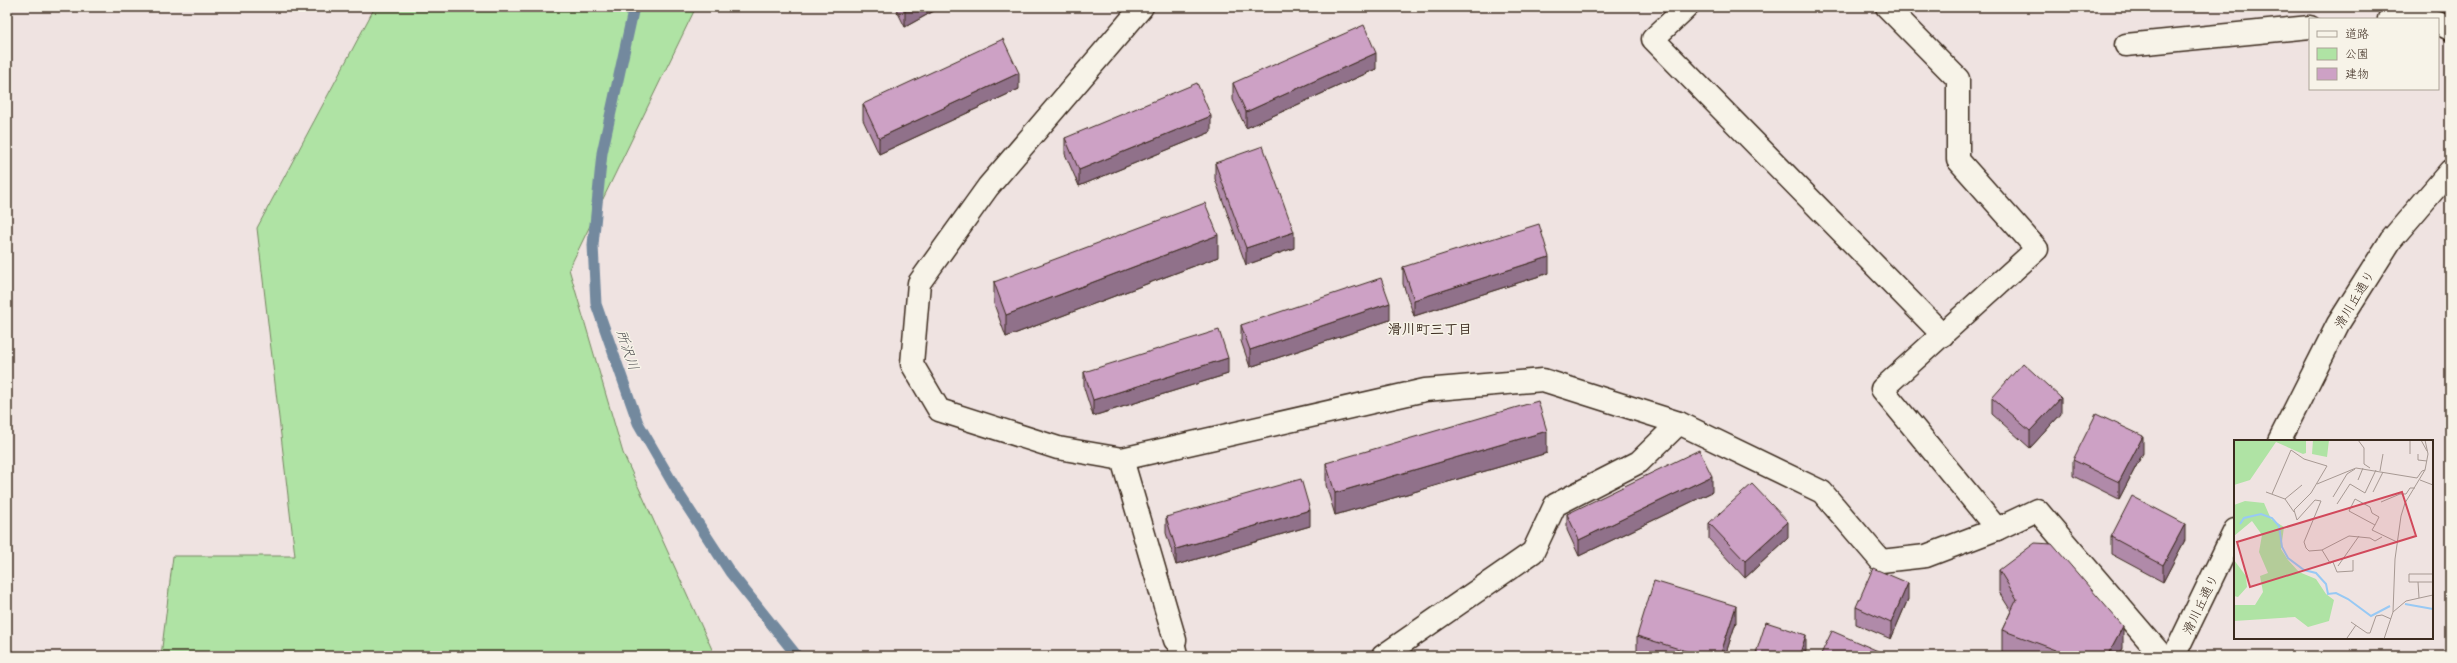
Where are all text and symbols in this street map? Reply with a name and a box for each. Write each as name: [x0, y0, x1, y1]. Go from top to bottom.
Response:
legend: [2309, 18, 2439, 90]
text: 道路: [2345, 23, 2369, 45]
text: 公園: [2345, 43, 2369, 65]
text: 建物: [2345, 63, 2369, 85]
street label: 滑川丘通り: [2328, 265, 2381, 333]
district label: 滑川町三丁目: [1388, 317, 1472, 342]
water label: 所沢川: [609, 326, 646, 374]
inset map: [2234, 440, 2433, 639]
street label: 滑川丘通り: [2176, 570, 2225, 638]

